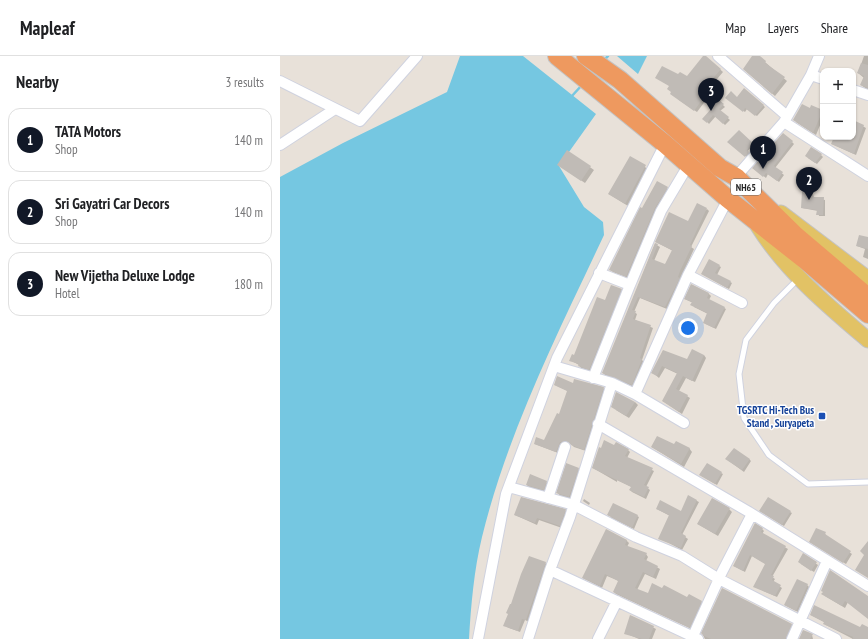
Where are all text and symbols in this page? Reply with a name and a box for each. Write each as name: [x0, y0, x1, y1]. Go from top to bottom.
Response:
text: Mapleaf: [20, 16, 75, 40]
text: Map: [725, 19, 746, 37]
text: Layers: [768, 19, 799, 37]
text: Share: [821, 19, 848, 37]
map controls: [820, 68, 856, 140]
button: +: [820, 68, 856, 104]
text: Nearby: [16, 71, 59, 93]
text: 3 results: [225, 74, 264, 91]
pin: 3: [698, 78, 724, 111]
button: −: [820, 104, 856, 140]
text: TATA Motors: [55, 122, 121, 141]
text: 1: [27, 132, 33, 149]
text: 140 m: [234, 132, 263, 149]
pin: 1: [750, 136, 776, 169]
text: Shop: [55, 141, 78, 158]
pin: 2: [796, 167, 822, 200]
road number: NH65: [731, 179, 761, 195]
text: Sri Gayatri Car Decors: [55, 194, 169, 213]
text: 2: [27, 204, 33, 221]
text: 140 m: [234, 204, 263, 221]
text: Shop: [55, 213, 78, 230]
text: New Vijetha Deluxe Lodge: [55, 266, 195, 285]
text: 3: [27, 276, 33, 293]
text: 180 m: [234, 276, 263, 293]
text: Hotel: [55, 285, 79, 302]
your location: [678, 318, 698, 338]
place label: TGSRTC Hi-Tech Bus Stand , Suryapeta: [737, 403, 814, 430]
marker: TGSRTC Hi-Tech Bus Stand , Suryapeta: [817, 411, 827, 421]

